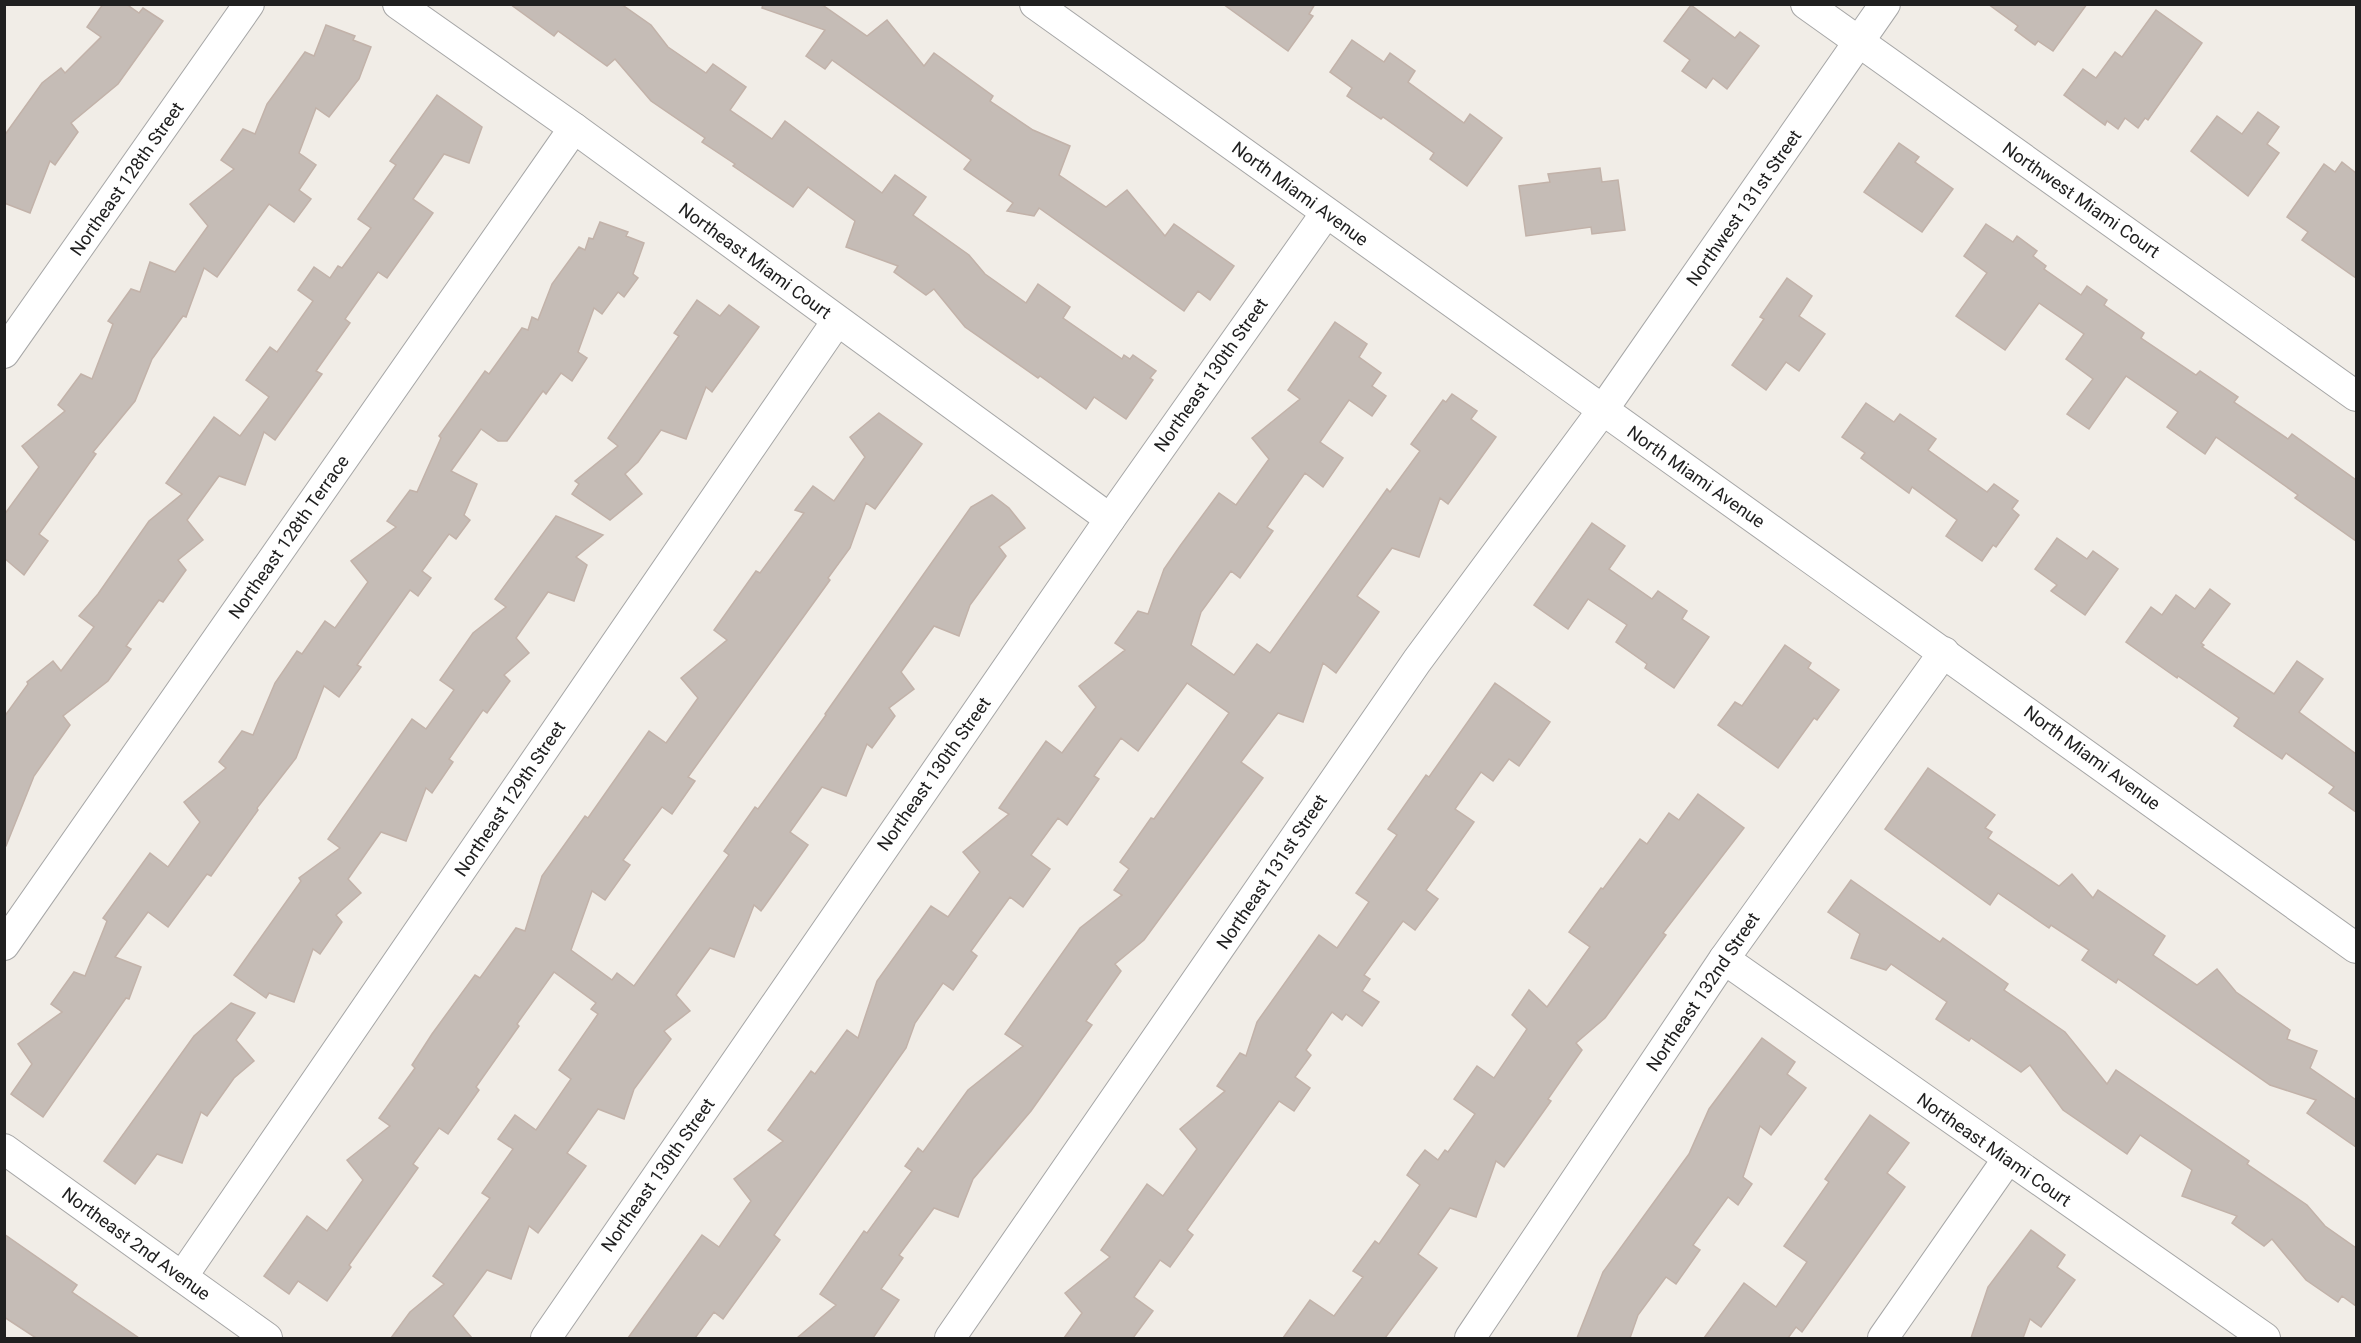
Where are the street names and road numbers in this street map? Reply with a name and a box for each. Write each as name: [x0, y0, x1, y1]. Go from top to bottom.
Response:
street label: Northeast 128th Street: [66, 98, 188, 259]
street label: Northwest 131st Street: [1682, 126, 1805, 290]
street label: North Miami Avenue: [1228, 137, 1373, 250]
street label: Northwest Miami Court: [1999, 137, 2164, 262]
street label: Northeast Miami Court: [675, 198, 836, 323]
street label: Northeast 130th Street: [1150, 294, 1272, 455]
street label: North Miami Avenue: [1623, 421, 1769, 532]
street label: Northeast 128th Terrace: [224, 451, 353, 622]
street label: Northeast 130th Street: [873, 693, 995, 854]
street label: North Miami Avenue: [2020, 701, 2165, 814]
street label: Northeast 129th Street: [450, 717, 569, 880]
street label: Northeast 131st Street: [1212, 790, 1331, 953]
street label: Northeast 132nd Street: [1642, 908, 1764, 1075]
street label: Northeast Miami Court: [1913, 1088, 2075, 1211]
street label: Northeast 130th Street: [597, 1094, 719, 1255]
street label: Northeast 2nd Avenue: [58, 1183, 214, 1304]

